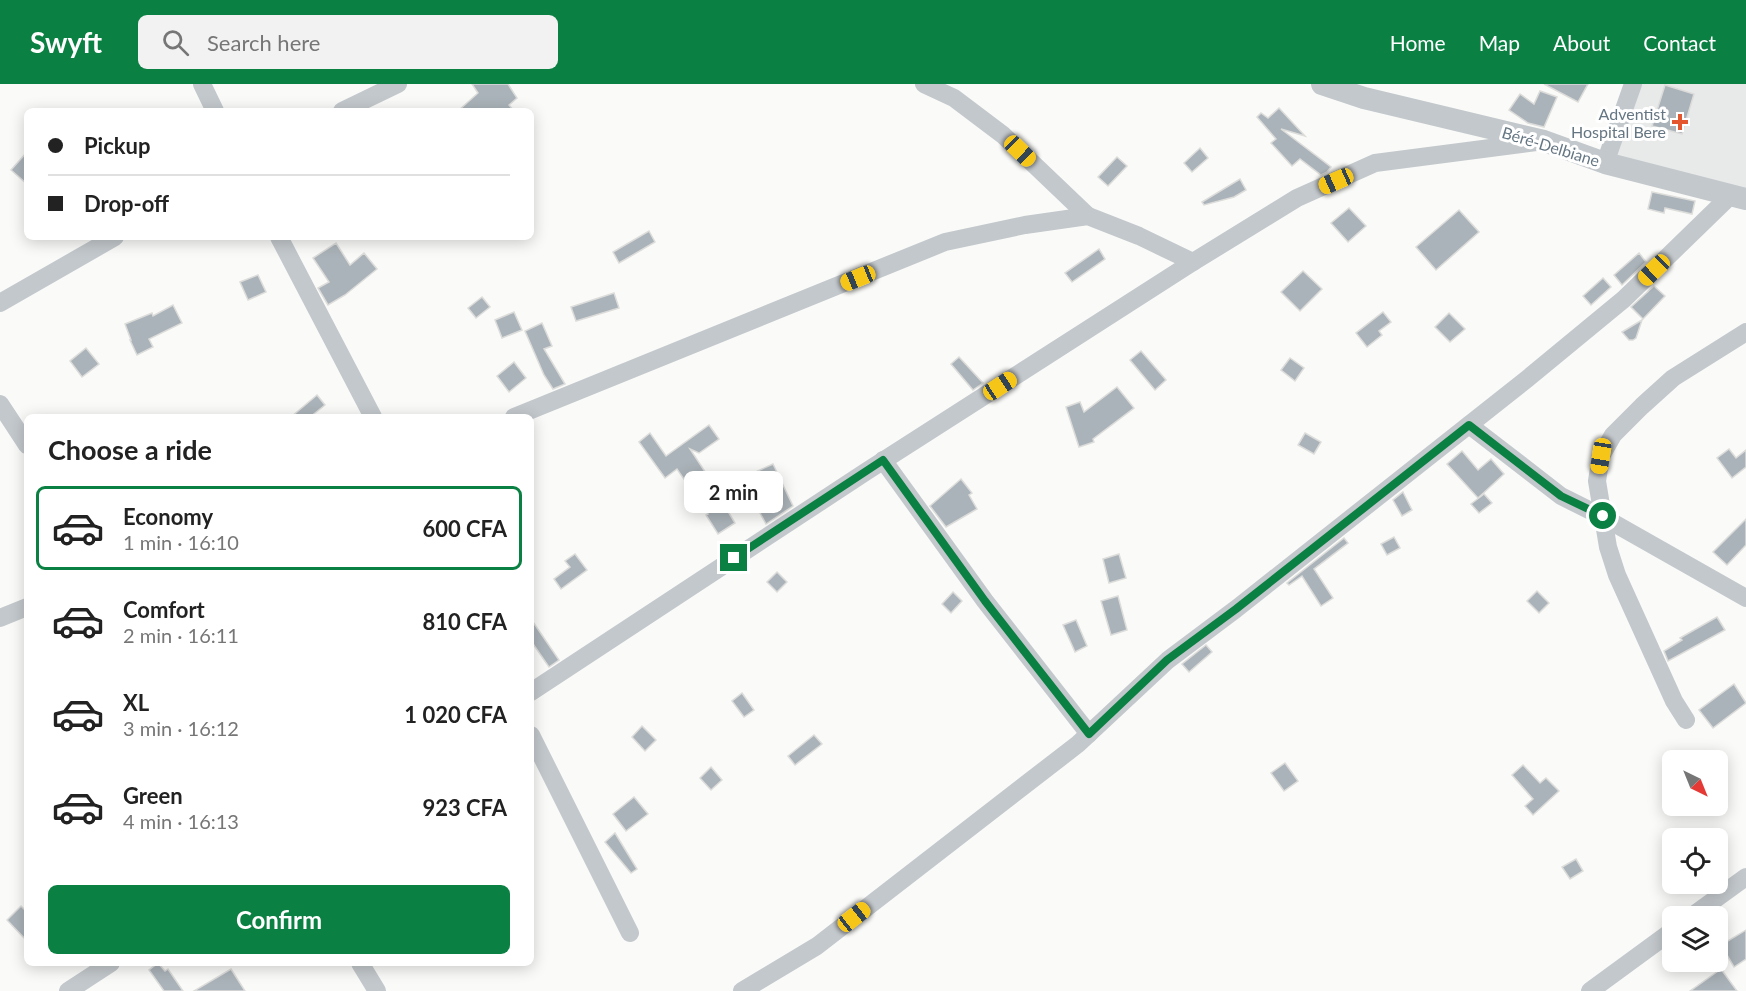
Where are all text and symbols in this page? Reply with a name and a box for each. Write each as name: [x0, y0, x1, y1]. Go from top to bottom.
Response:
search box: [138, 15, 558, 69]
text: Swyft: [30, 25, 102, 59]
icon: search: [159, 26, 192, 59]
text: Search here: [207, 29, 320, 56]
text: Home: [1390, 30, 1446, 55]
text: Map: [1479, 30, 1520, 55]
text: About: [1553, 30, 1610, 55]
text: Contact: [1643, 30, 1716, 55]
place label: Adventist Hospital Bere: [1571, 104, 1666, 141]
marker: Adventist Hospital Bere: [1671, 113, 1689, 131]
street label: Béré-Delbiane: [1500, 122, 1602, 170]
text: Pickup: [84, 132, 150, 159]
car: [1001, 132, 1039, 170]
car: [1316, 165, 1356, 197]
text: Drop-off: [84, 190, 169, 217]
car: [1635, 251, 1673, 289]
car: [838, 263, 878, 293]
car: [980, 369, 1020, 403]
text: Choose a ride: [48, 433, 212, 466]
car: [1589, 437, 1613, 475]
callout: 2 min: [684, 471, 783, 513]
text: 2 min: [709, 480, 758, 504]
icon: car: [51, 501, 105, 555]
route start: [1589, 502, 1616, 529]
text: Economy: [123, 503, 213, 530]
text: 600 CFA: [422, 515, 507, 542]
text: 1 min · 16:10: [123, 530, 239, 554]
route end: [720, 544, 747, 571]
icon: car: [51, 594, 105, 648]
text: Comfort: [123, 596, 205, 623]
text: 810 CFA: [422, 608, 507, 635]
text: 2 min · 16:11: [123, 623, 239, 647]
icon: car: [51, 687, 105, 741]
text: XL: [123, 689, 149, 716]
text: 1 020 CFA: [404, 701, 507, 728]
text: 3 min · 16:12: [123, 716, 239, 740]
north arrow: [1662, 750, 1728, 816]
map controls: [1662, 750, 1728, 972]
icon: car: [51, 780, 105, 834]
text: Green: [123, 782, 183, 809]
text: 923 CFA: [422, 794, 507, 821]
text: 4 min · 16:13: [123, 809, 239, 833]
button: locate: [1662, 828, 1728, 894]
button: Confirm: [48, 885, 510, 954]
car: [834, 899, 874, 935]
button: layers: [1662, 906, 1728, 972]

